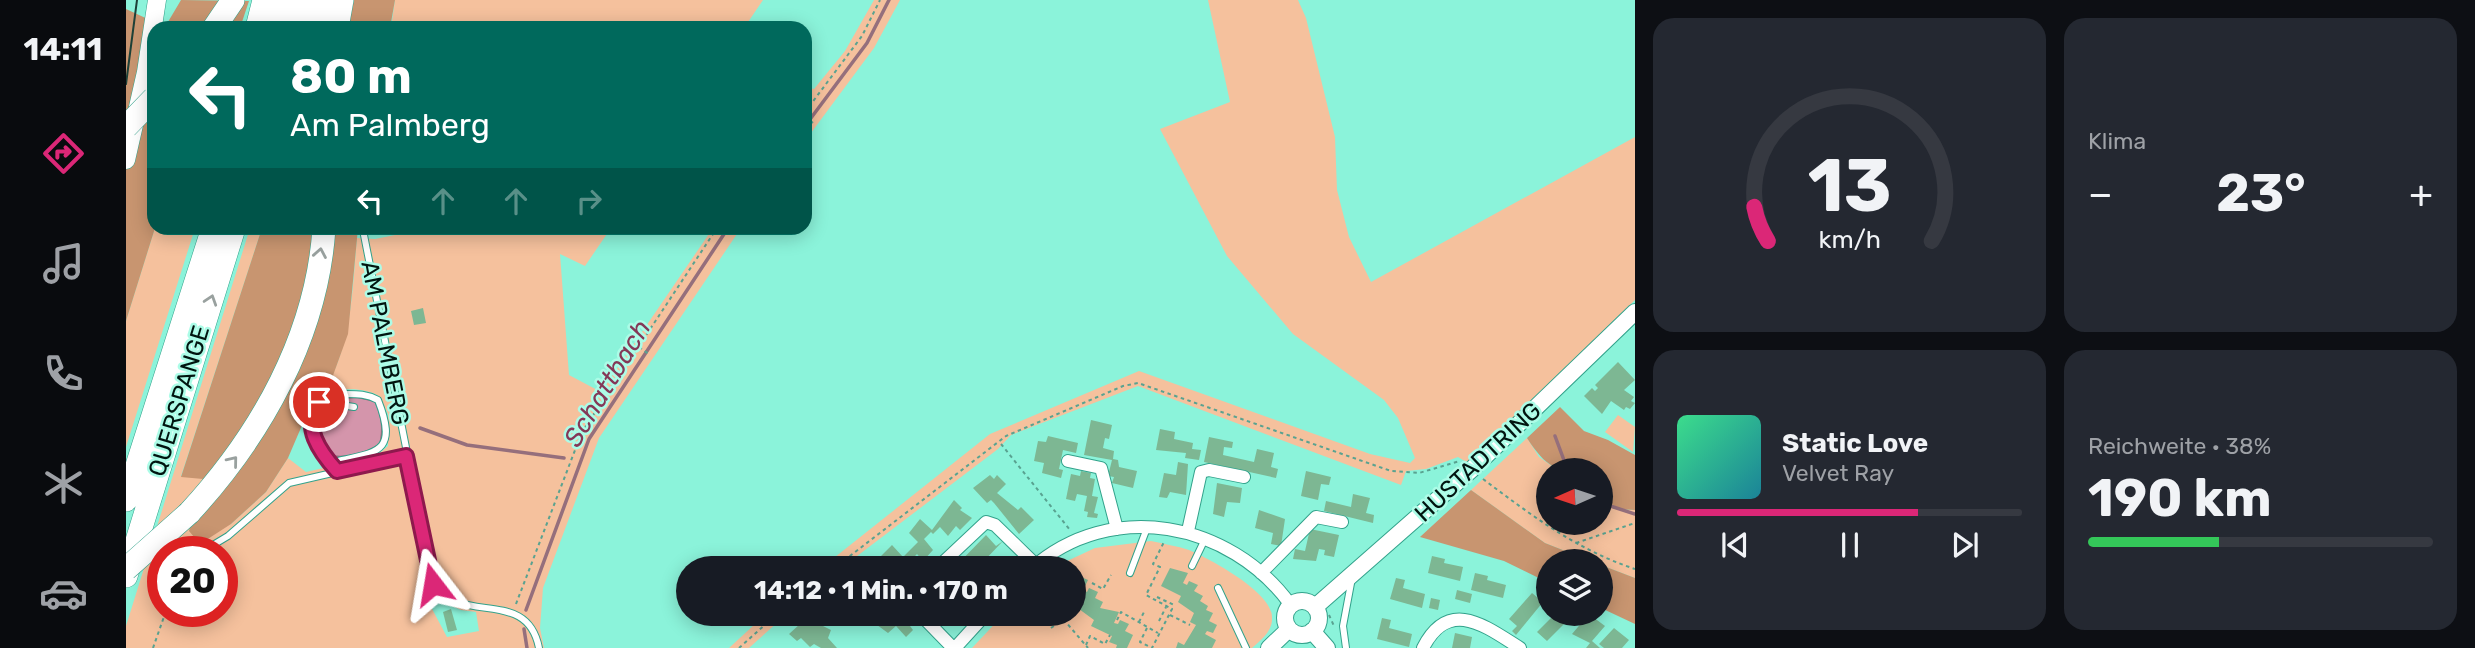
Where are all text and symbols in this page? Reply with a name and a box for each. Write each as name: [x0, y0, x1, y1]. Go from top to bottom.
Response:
text: 14:11: [24, 30, 102, 68]
text: 80 m: [290, 47, 412, 105]
icon: left: [175, 49, 266, 140]
text: Am Palmberg: [290, 106, 490, 144]
text: Klima: [2088, 127, 2146, 155]
icon: directions: [39, 129, 88, 178]
text: 13: [1807, 143, 1892, 229]
text: 23°: [2216, 162, 2306, 224]
text: −: [2088, 171, 2113, 217]
text: +: [2409, 171, 2433, 217]
icon: left: [351, 182, 389, 220]
icon: ahead: [424, 182, 462, 220]
icon: ahead: [497, 182, 535, 220]
icon: right: [570, 182, 608, 220]
text: km/h: [1818, 225, 1881, 254]
icon: music: [39, 239, 88, 288]
one-way arrow: [312, 247, 327, 259]
street label: AM PALMBERG: [355, 258, 415, 428]
one-way arrow: [202, 294, 217, 306]
water label: Schattbach: [557, 314, 657, 452]
street label: QUERSPANGE: [143, 322, 215, 480]
icon: phone: [39, 349, 88, 398]
pin: [289, 372, 349, 432]
icon: arrive: [300, 383, 338, 421]
street label: HUSTADTRING: [1409, 396, 1547, 528]
text: Static Love: [1782, 428, 1928, 459]
text: Reichweite · 38%: [2088, 432, 2271, 460]
one-way arrow: [225, 456, 237, 469]
north arrow: [1536, 458, 1614, 536]
map controls: [1536, 458, 1613, 626]
icon: climate: [39, 459, 88, 508]
text: Velvet Ray: [1782, 459, 1894, 487]
text: 190 km: [2088, 467, 2272, 529]
icon: previous: [1716, 526, 1754, 564]
icon: pause: [1831, 526, 1869, 564]
icon: next: [1946, 526, 1984, 564]
speed limit sign: 20: [147, 536, 238, 627]
position arrow: [396, 547, 470, 621]
button: layers: [1536, 549, 1613, 626]
icon: car: [39, 569, 88, 618]
text: 14:12 · 1 Min. · 170 m: [754, 575, 1008, 606]

